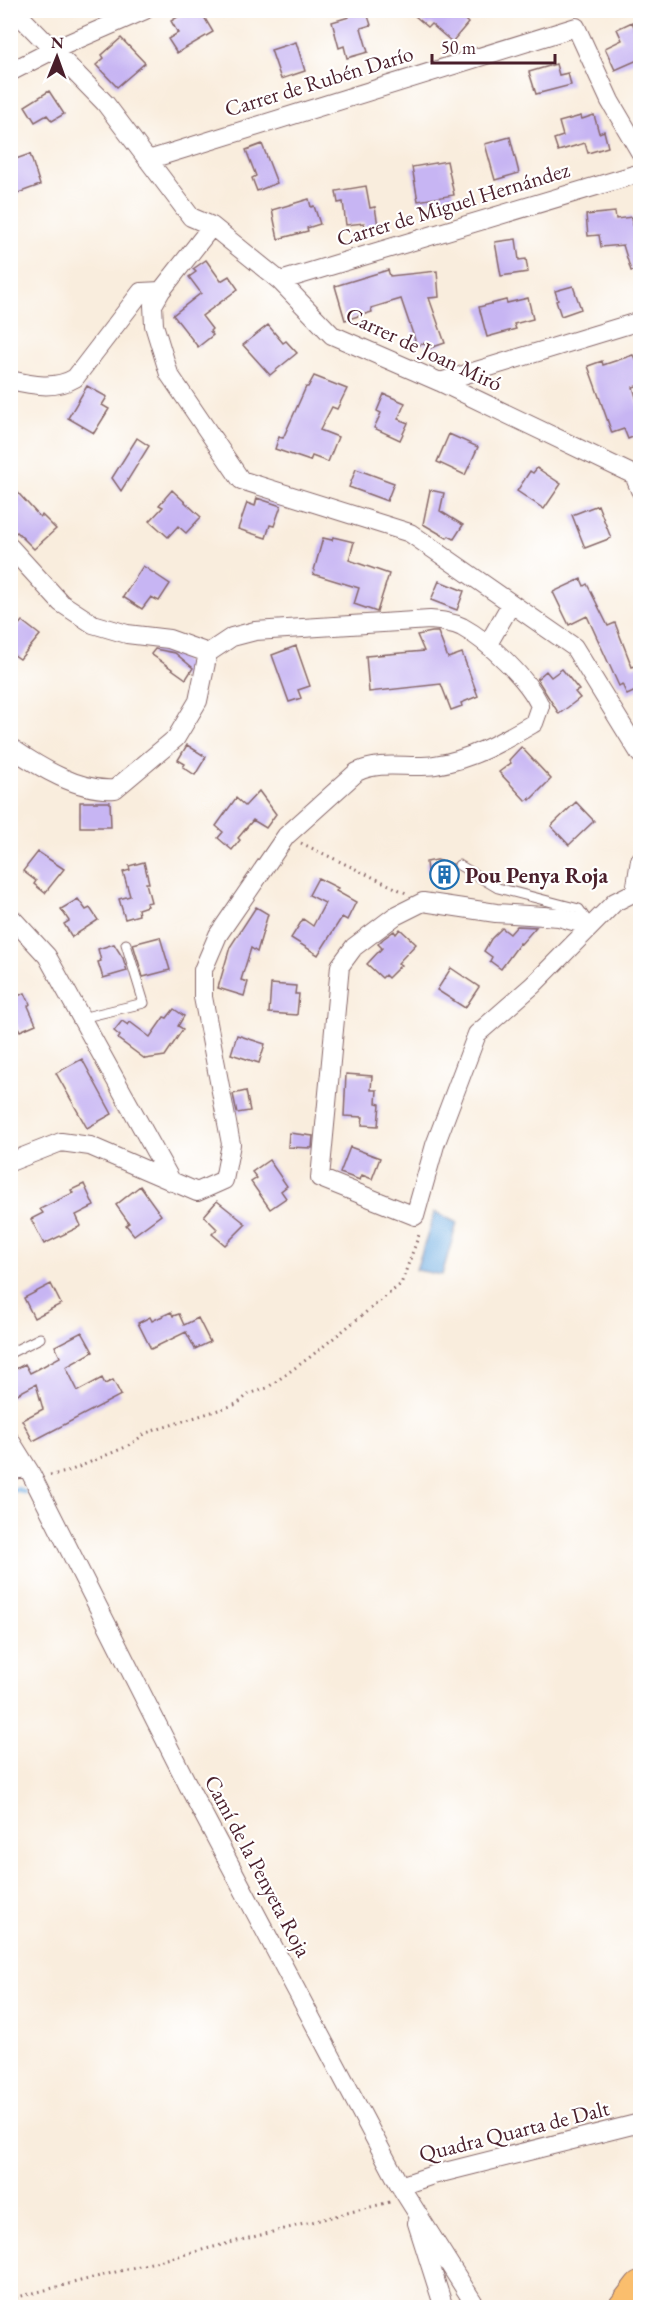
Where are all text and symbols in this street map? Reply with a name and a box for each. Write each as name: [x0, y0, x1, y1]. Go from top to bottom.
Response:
north arrow: [27, 27, 87, 87]
scale bar: [432, 27, 555, 65]
text: N: [51, 32, 64, 53]
text: 50 m: [441, 36, 476, 59]
street label: Carrer de Rubén Darío: [221, 38, 417, 123]
street label: Carrer de Miguel Hernández: [333, 155, 574, 253]
street label: Carrer de Joan Miró: [341, 300, 507, 398]
building icon: Pou Penya Roja: [428, 859, 460, 891]
place label: Pou Penya Roja: [465, 861, 608, 890]
street label: Camí de la Penyeta Roja: [198, 1770, 318, 1962]
street label: Quadra Quarta de Dalt: [416, 2093, 612, 2169]

